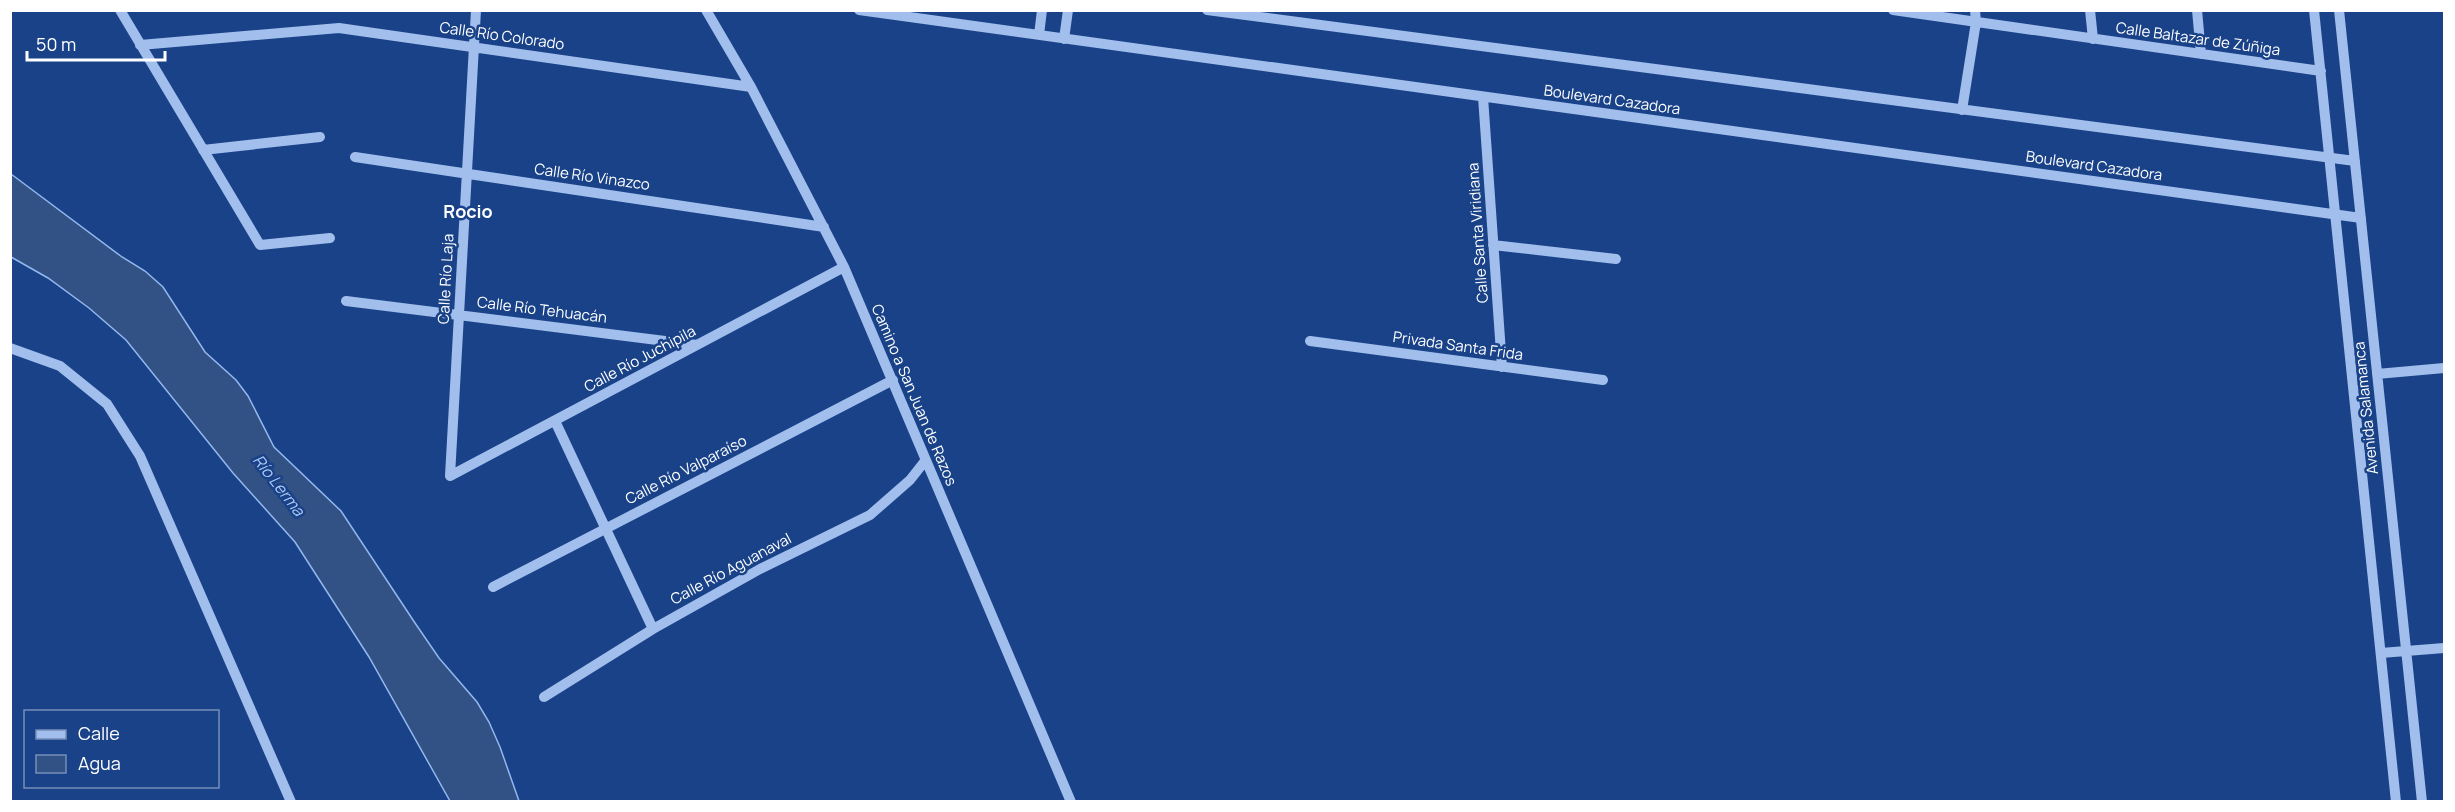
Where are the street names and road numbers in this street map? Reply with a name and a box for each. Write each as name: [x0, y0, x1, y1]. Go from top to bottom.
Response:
street label: Calle Río Colorado: [438, 16, 566, 55]
street label: Calle Baltazar de Zúñiga: [2114, 17, 2282, 60]
street label: Boulevard Cazadora: [1542, 80, 1682, 119]
street label: Boulevard Cazadora: [2024, 146, 2164, 185]
street label: Calle Río Vinazco: [533, 158, 651, 195]
street label: Calle Santa Viridiana: [1462, 162, 1493, 304]
street label: Calle Río Laja: [433, 233, 458, 325]
street label: Calle Río Tehuacán: [476, 291, 608, 328]
street label: Camino a San Juan de Razos: [867, 301, 962, 489]
street label: Calle Río Juchipila: [580, 320, 699, 397]
street label: Privada Santa Frida: [1392, 326, 1525, 365]
street label: Avenida Salamanca: [2348, 341, 2383, 475]
street label: Calle Río Valparaíso: [621, 430, 750, 509]
street label: Calle Río Aguanaval: [667, 528, 795, 609]

